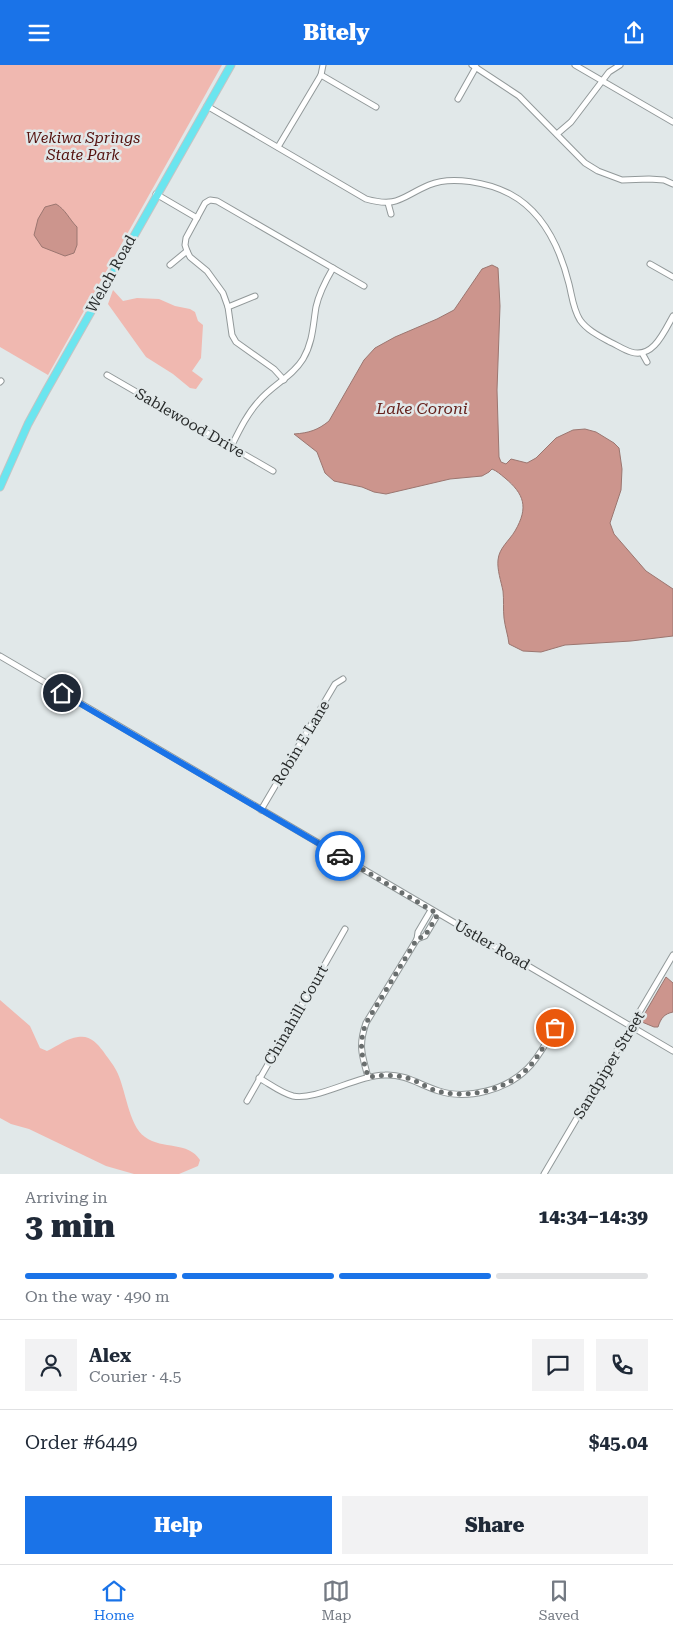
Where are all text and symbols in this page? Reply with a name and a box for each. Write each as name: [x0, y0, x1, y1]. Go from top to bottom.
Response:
icon: menu: [25, 19, 53, 47]
icon: share: [620, 19, 648, 47]
text: Bitely: [303, 20, 370, 45]
park label: Wekiwa Springs State Park: [26, 129, 140, 164]
street label: Welch Road: [82, 232, 140, 316]
street label: Sablewood Drive: [132, 384, 248, 462]
water label: Lake Coroni: [375, 399, 468, 418]
pin: [41, 672, 83, 714]
icon: home: [48, 679, 76, 707]
street label: Robin E Lane: [269, 697, 333, 789]
courier: [315, 831, 365, 881]
icon: car: [326, 842, 354, 870]
street label: Ustler Road: [451, 916, 533, 974]
street label: Chinahill Court: [260, 962, 332, 1068]
pin: [534, 1007, 576, 1049]
street label: Sandpiper Street: [570, 1008, 648, 1122]
icon: bag: [541, 1014, 569, 1042]
text: Arriving in: [25, 1188, 108, 1207]
text: 14:34–14:39: [539, 1205, 648, 1228]
text: 3 min: [25, 1207, 115, 1245]
text: On the way · 490 m: [25, 1287, 170, 1306]
button: person: [25, 1339, 77, 1391]
button: chat: [532, 1339, 584, 1391]
button: phone: [596, 1339, 648, 1391]
text: Alex: [89, 1344, 131, 1367]
text: Courier · 4.5: [89, 1367, 182, 1386]
text: Order #6449: [25, 1431, 137, 1454]
text: $45.04: [589, 1431, 648, 1454]
button: Help: [25, 1496, 332, 1554]
button: Share: [342, 1496, 648, 1554]
tab: Home: [94, 1577, 134, 1623]
tab: Map: [322, 1577, 351, 1623]
tab: Saved: [539, 1577, 579, 1623]

